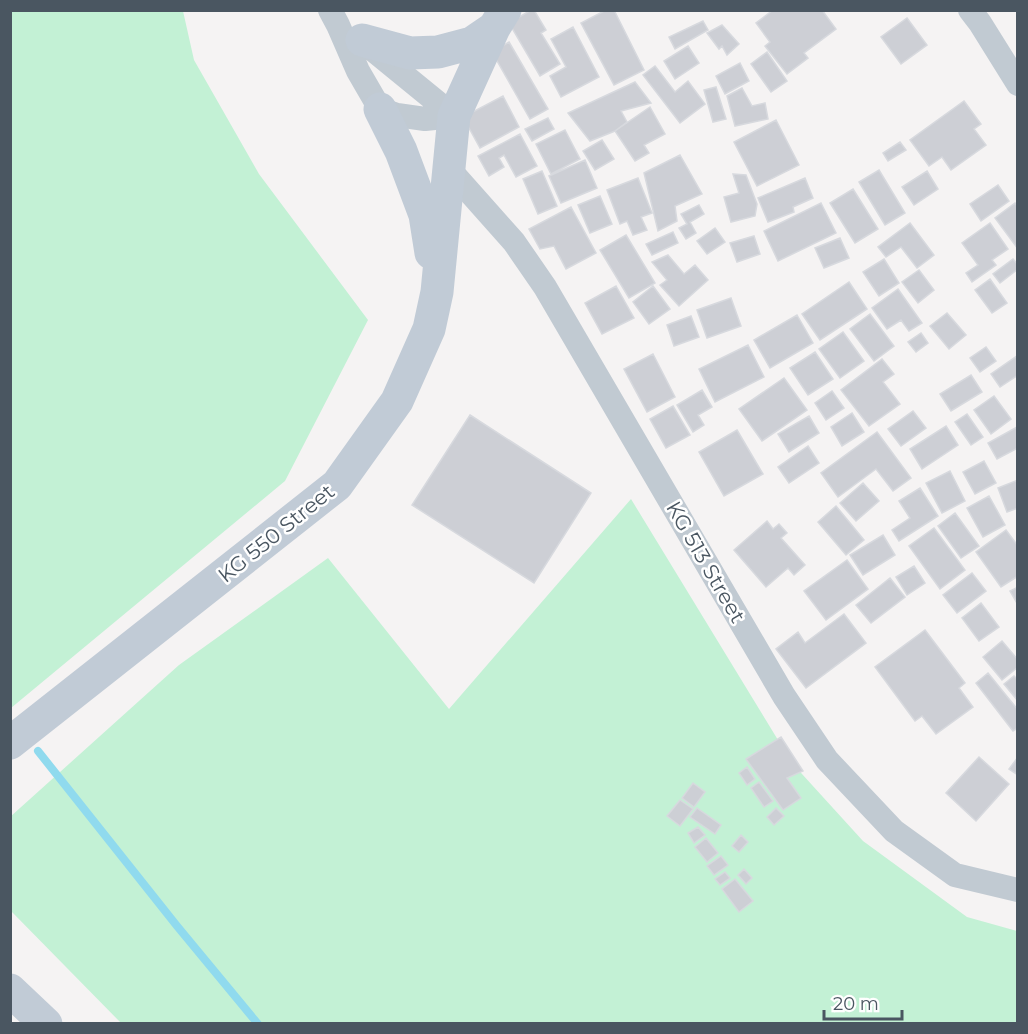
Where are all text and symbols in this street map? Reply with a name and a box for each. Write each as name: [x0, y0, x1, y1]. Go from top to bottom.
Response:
street label: KG 550 Street: [213, 478, 339, 588]
street label: KG 513 Street: [661, 497, 751, 627]
scale bar: [824, 983, 902, 1021]
text: 20 m: [833, 993, 879, 1015]

